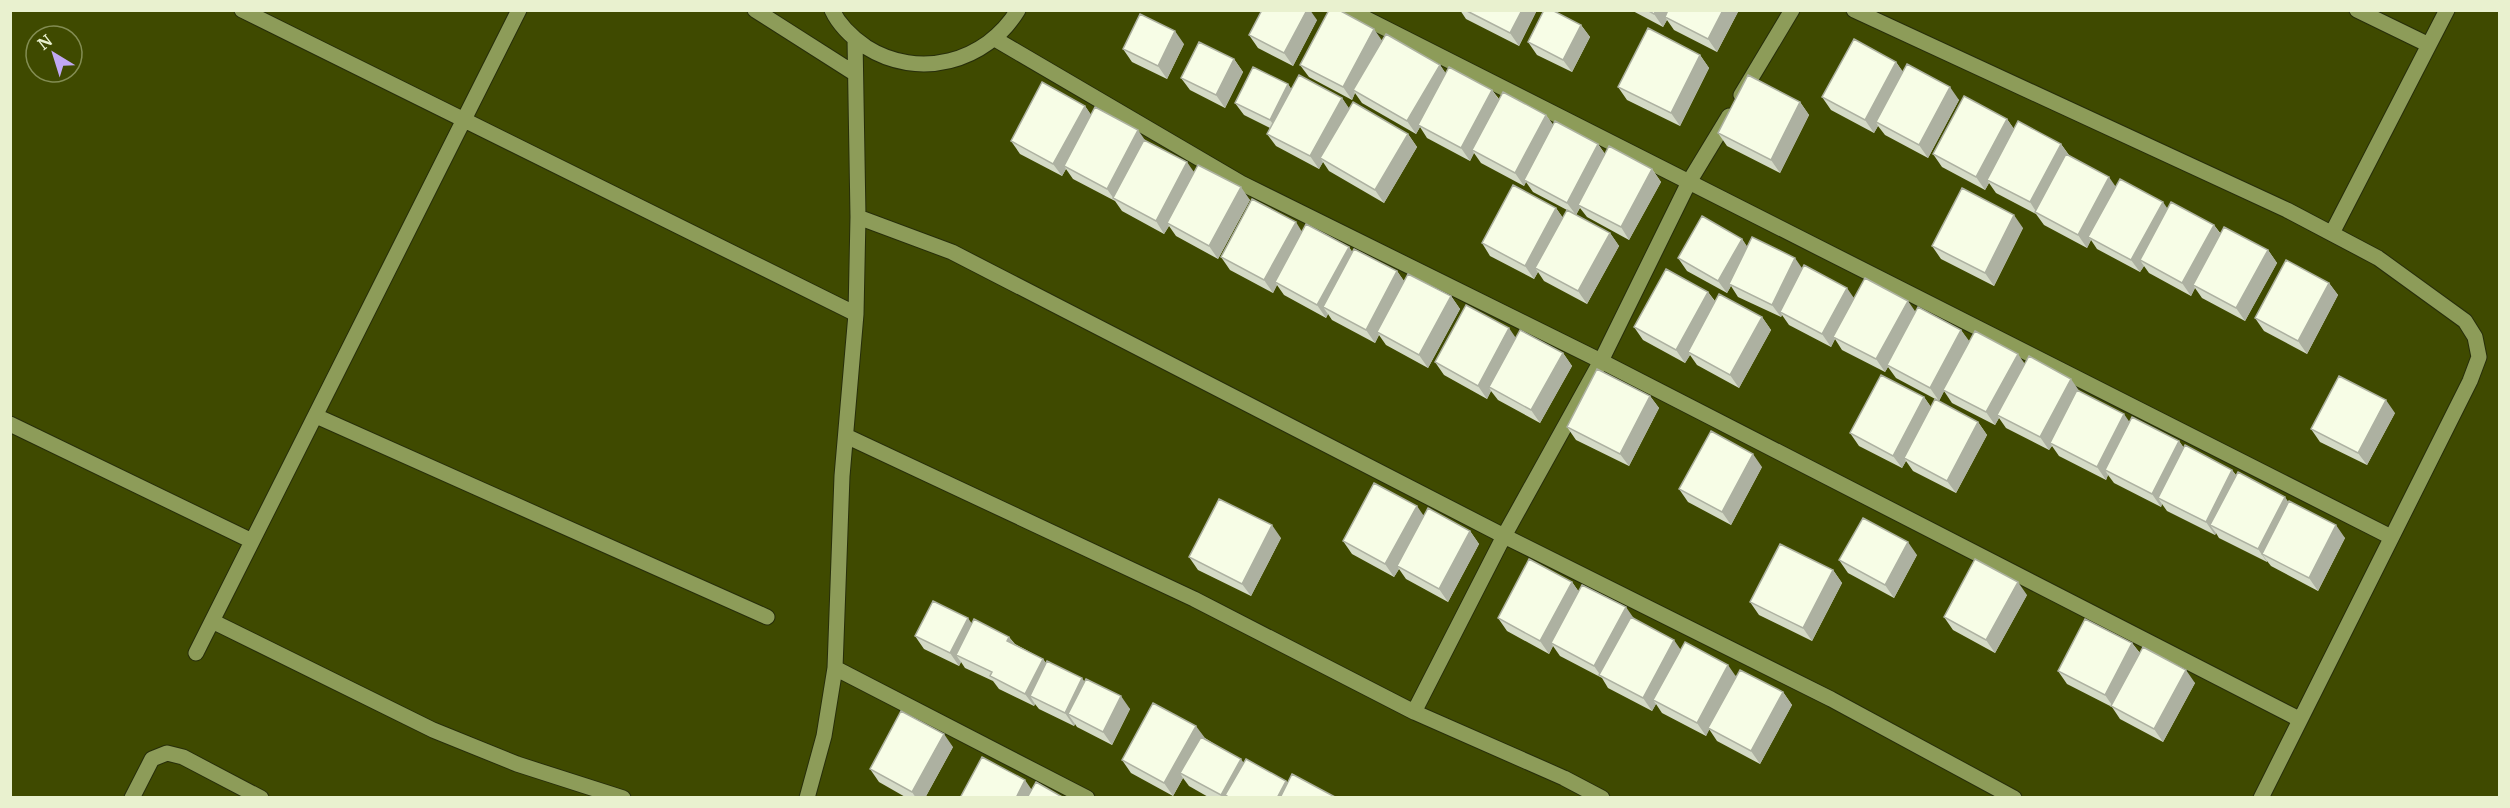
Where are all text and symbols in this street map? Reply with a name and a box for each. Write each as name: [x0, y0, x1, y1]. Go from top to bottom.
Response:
north arrow: [24, 24, 84, 84]
text: N: [34, 30, 56, 54]

